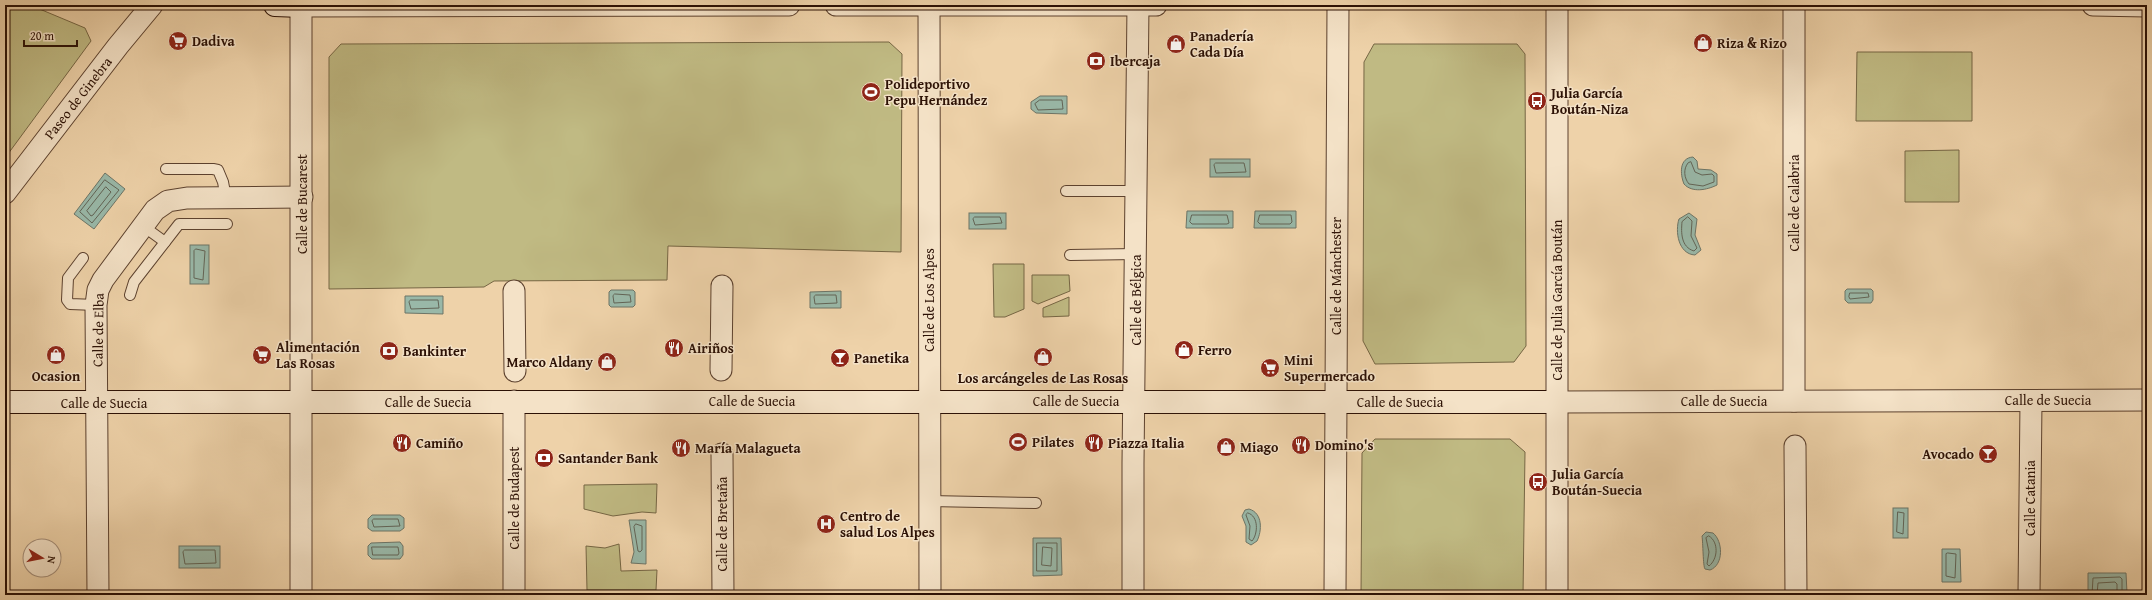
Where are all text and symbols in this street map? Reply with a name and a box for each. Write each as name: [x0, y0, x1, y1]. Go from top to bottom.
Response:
scale bar: [24, 22, 77, 48]
place label: Panadería Cada Día: [1190, 26, 1254, 62]
text: 20 m: [30, 27, 54, 44]
supermarket icon: Dadiva: [167, 30, 189, 52]
place label: Dadiva: [192, 31, 236, 51]
shop icon: Riza & Rizo: [1692, 32, 1714, 54]
shop icon: Panadería Cada Día: [1165, 33, 1187, 55]
place label: Riza & Rizo: [1717, 33, 1788, 53]
bank icon: Ibercaja: [1085, 50, 1107, 72]
place label: Ibercaja: [1110, 51, 1161, 71]
street label: Paseo de Ginebra: [39, 52, 117, 143]
place label: Polideportivo Pepu Hernández: [885, 74, 988, 110]
sports icon: Polideportivo Pepu Hernández: [860, 81, 882, 103]
place label: Julia García Boután-Niza: [1549, 83, 1629, 119]
bus stop icon: Julia García Boután-Niza: [1526, 90, 1548, 112]
street label: Calle de Bucarest: [292, 154, 312, 254]
street label: Calle de Calabria: [1784, 154, 1804, 252]
street label: Calle de Mánchester: [1326, 217, 1346, 335]
street label: Calle de Julia García Boután: [1547, 219, 1567, 380]
street label: Calle de Los Alpes: [919, 248, 939, 352]
street label: Calle de Bélgica: [1126, 254, 1146, 346]
street label: Calle de Elba: [87, 293, 109, 367]
place label: Alimentación Las Rosas: [276, 337, 361, 373]
restaurant icon: Airiños: [663, 337, 685, 359]
place label: Airiños: [688, 338, 734, 358]
shop icon: Ferro: [1173, 339, 1195, 361]
bank icon: Bankinter: [378, 340, 400, 362]
place label: Ferro: [1198, 340, 1232, 360]
place label: Bankinter: [403, 341, 467, 361]
shop icon: Ocasion: [45, 344, 67, 366]
supermarket icon: Alimentación Las Rosas: [251, 344, 273, 366]
shop icon: Los arcángeles de Las Rosas: [1032, 346, 1054, 368]
bar icon: Panetika: [829, 347, 851, 369]
place label: Panetika: [854, 348, 910, 368]
place label: Mini Supermercado: [1284, 350, 1375, 386]
shop icon: Marco Aldany: [596, 351, 618, 373]
place label: Marco Aldany: [507, 352, 594, 372]
supermarket icon: Mini Supermercado: [1259, 357, 1281, 379]
place label: Ocasion: [32, 366, 81, 386]
place label: Los arcángeles de Las Rosas: [958, 368, 1128, 388]
street label: Calle de Suecia: [2005, 390, 2092, 410]
street label: Calle de Suecia: [709, 391, 796, 411]
street label: Calle de Suecia: [1033, 391, 1120, 411]
street label: Calle de Suecia: [1681, 391, 1768, 411]
street label: Calle de Suecia: [385, 392, 472, 412]
street label: Calle de Suecia: [1357, 392, 1444, 412]
street label: Calle de Suecia: [61, 393, 148, 413]
sports icon: Pilates: [1007, 431, 1029, 453]
restaurant icon: Camiño: [391, 432, 413, 454]
place label: Pilates: [1032, 432, 1074, 452]
restaurant icon: Piazza Italia: [1083, 432, 1105, 454]
place label: Camiño: [416, 433, 464, 453]
place label: Piazza Italia: [1108, 433, 1185, 453]
restaurant icon: Domino's: [1290, 434, 1312, 456]
place label: Domino's: [1315, 435, 1374, 455]
shop icon: Miago: [1215, 436, 1237, 458]
restaurant icon: María Malagueta: [670, 437, 692, 459]
place label: Miago: [1240, 437, 1279, 457]
place label: María Malagueta: [695, 438, 802, 458]
bar icon: Avocado: [1977, 443, 1999, 465]
place label: Avocado: [1922, 444, 1975, 464]
street label: Calle de Budapest: [504, 446, 524, 550]
bank icon: Santander Bank: [533, 447, 555, 469]
place label: Santander Bank: [558, 448, 659, 468]
street label: Calle Catania: [2020, 460, 2040, 536]
place label: Julia García Boután-Suecia: [1550, 464, 1643, 500]
bus stop icon: Julia García Boután-Suecia: [1527, 471, 1549, 493]
street label: Calle de Bretaña: [712, 476, 732, 571]
place label: Centro de salud Los Alpes: [840, 506, 935, 542]
hospital icon: Centro de salud Los Alpes: [815, 513, 837, 535]
north arrow: [22, 538, 62, 578]
text: N: [43, 555, 60, 565]

